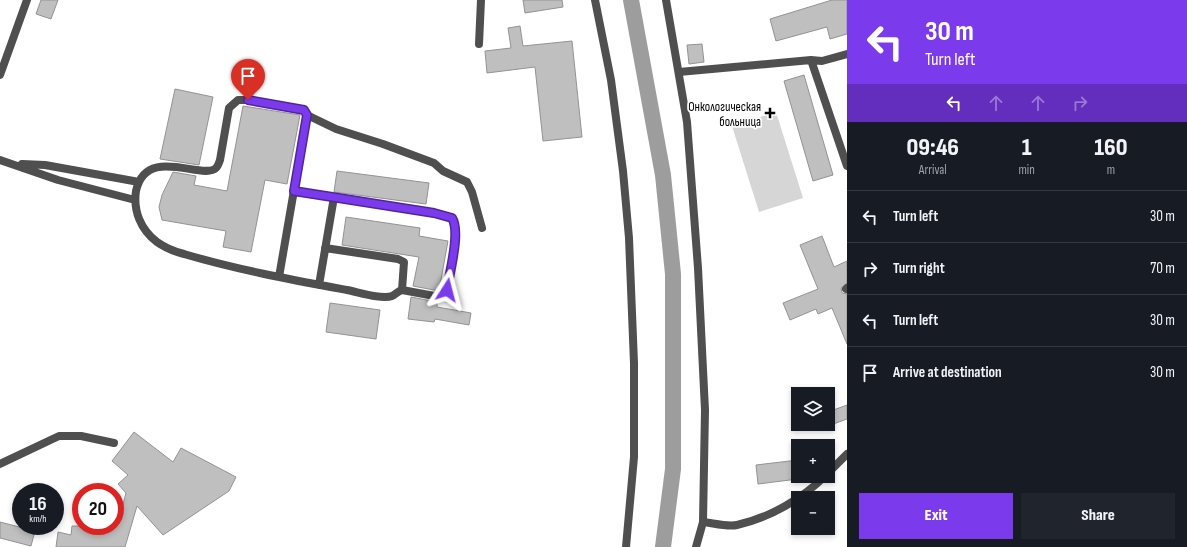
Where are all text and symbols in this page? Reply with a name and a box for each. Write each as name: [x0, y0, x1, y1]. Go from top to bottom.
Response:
text: 30 m: [925, 15, 974, 48]
icon: left: [859, 16, 911, 68]
text: Turn left: [925, 49, 976, 70]
pin: [231, 59, 265, 100]
icon: arrive: [237, 65, 259, 87]
icon: left: [943, 92, 965, 114]
icon: ahead: [985, 92, 1007, 114]
icon: ahead: [1027, 92, 1049, 114]
icon: right: [1069, 92, 1091, 114]
place label: Онкологическая больница: [688, 99, 761, 130]
marker: Онкологическая больница: [764, 107, 776, 119]
text: 09:46: [906, 133, 959, 162]
text: 1: [1022, 133, 1032, 162]
text: 160: [1094, 133, 1128, 162]
text: Arrival: [919, 162, 947, 178]
text: min: [1018, 162, 1035, 178]
text: m: [1107, 162, 1115, 178]
icon: left: [859, 206, 881, 228]
text: Turn left: [893, 207, 938, 226]
text: 30 m: [1150, 207, 1175, 226]
icon: right: [859, 258, 881, 280]
text: Turn right: [893, 259, 945, 278]
text: 70 m: [1150, 259, 1175, 278]
position arrow: [426, 269, 468, 311]
icon: left: [859, 310, 881, 332]
text: Turn left: [893, 311, 938, 330]
text: 30 m: [1150, 311, 1175, 330]
icon: arrive: [859, 362, 881, 384]
text: Arrive at destination: [893, 363, 1002, 382]
text: 30 m: [1150, 363, 1175, 382]
map controls: [791, 387, 835, 535]
button: layers: [791, 387, 835, 431]
button: +: [791, 439, 835, 483]
speed limit sign: 20: [72, 483, 124, 535]
button: −: [791, 491, 835, 535]
text: 16: [29, 492, 47, 516]
button: Exit: [859, 493, 1013, 539]
button: Share: [1021, 493, 1175, 539]
text: km/h: [29, 513, 47, 525]

